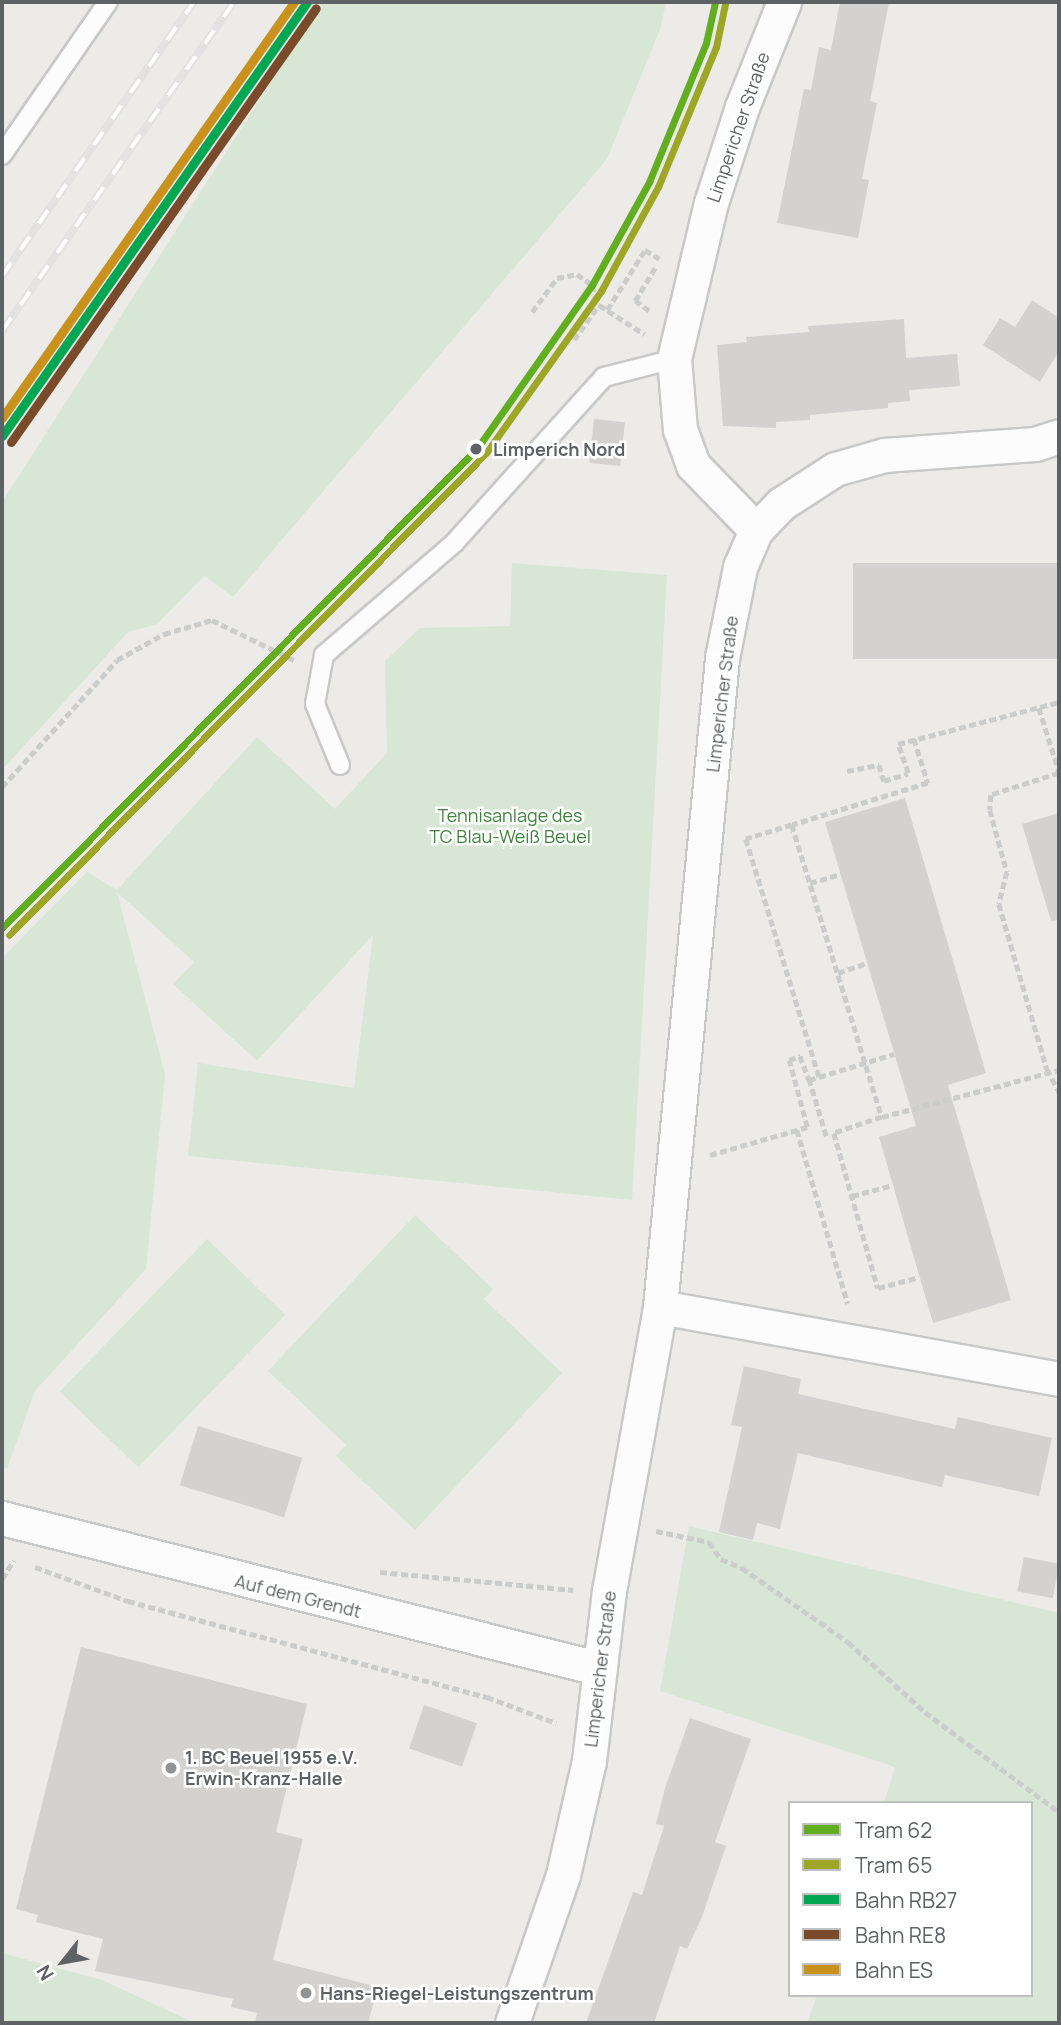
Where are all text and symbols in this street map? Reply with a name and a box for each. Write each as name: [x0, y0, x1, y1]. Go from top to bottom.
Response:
street label: Limpericher Straße: [702, 49, 774, 205]
marker: Limperich Nord: [465, 438, 487, 460]
place label: Limperich Nord: [493, 438, 625, 460]
street label: Limpericher Straße: [702, 615, 742, 773]
park label: Tennisanlage des TC Blau-Weiß Beuel: [429, 805, 591, 848]
street label: Auf dem Grendt: [233, 1570, 363, 1622]
street label: Limpericher Straße: [580, 1590, 620, 1748]
place label: 1. BC Beuel 1955 e.V. Erwin-Kranz-Halle: [185, 1747, 358, 1790]
marker: 1. BC Beuel 1955 e.V. Erwin-Kranz-Halle: [163, 1760, 179, 1776]
legend: [788, 1801, 1033, 1997]
text: Tram 62: [855, 1816, 932, 1844]
text: Tram 65: [855, 1851, 932, 1879]
text: Bahn RB27: [855, 1886, 957, 1914]
text: Bahn RE8: [855, 1921, 946, 1949]
north arrow: [28, 1927, 98, 1997]
text: Bahn ES: [855, 1956, 933, 1984]
text: N: [30, 1960, 60, 1985]
place label: Hans-Riegel-Leistungszentrum: [320, 1982, 594, 2004]
marker: Hans-Riegel-Leistungszentrum: [298, 1985, 314, 2001]

